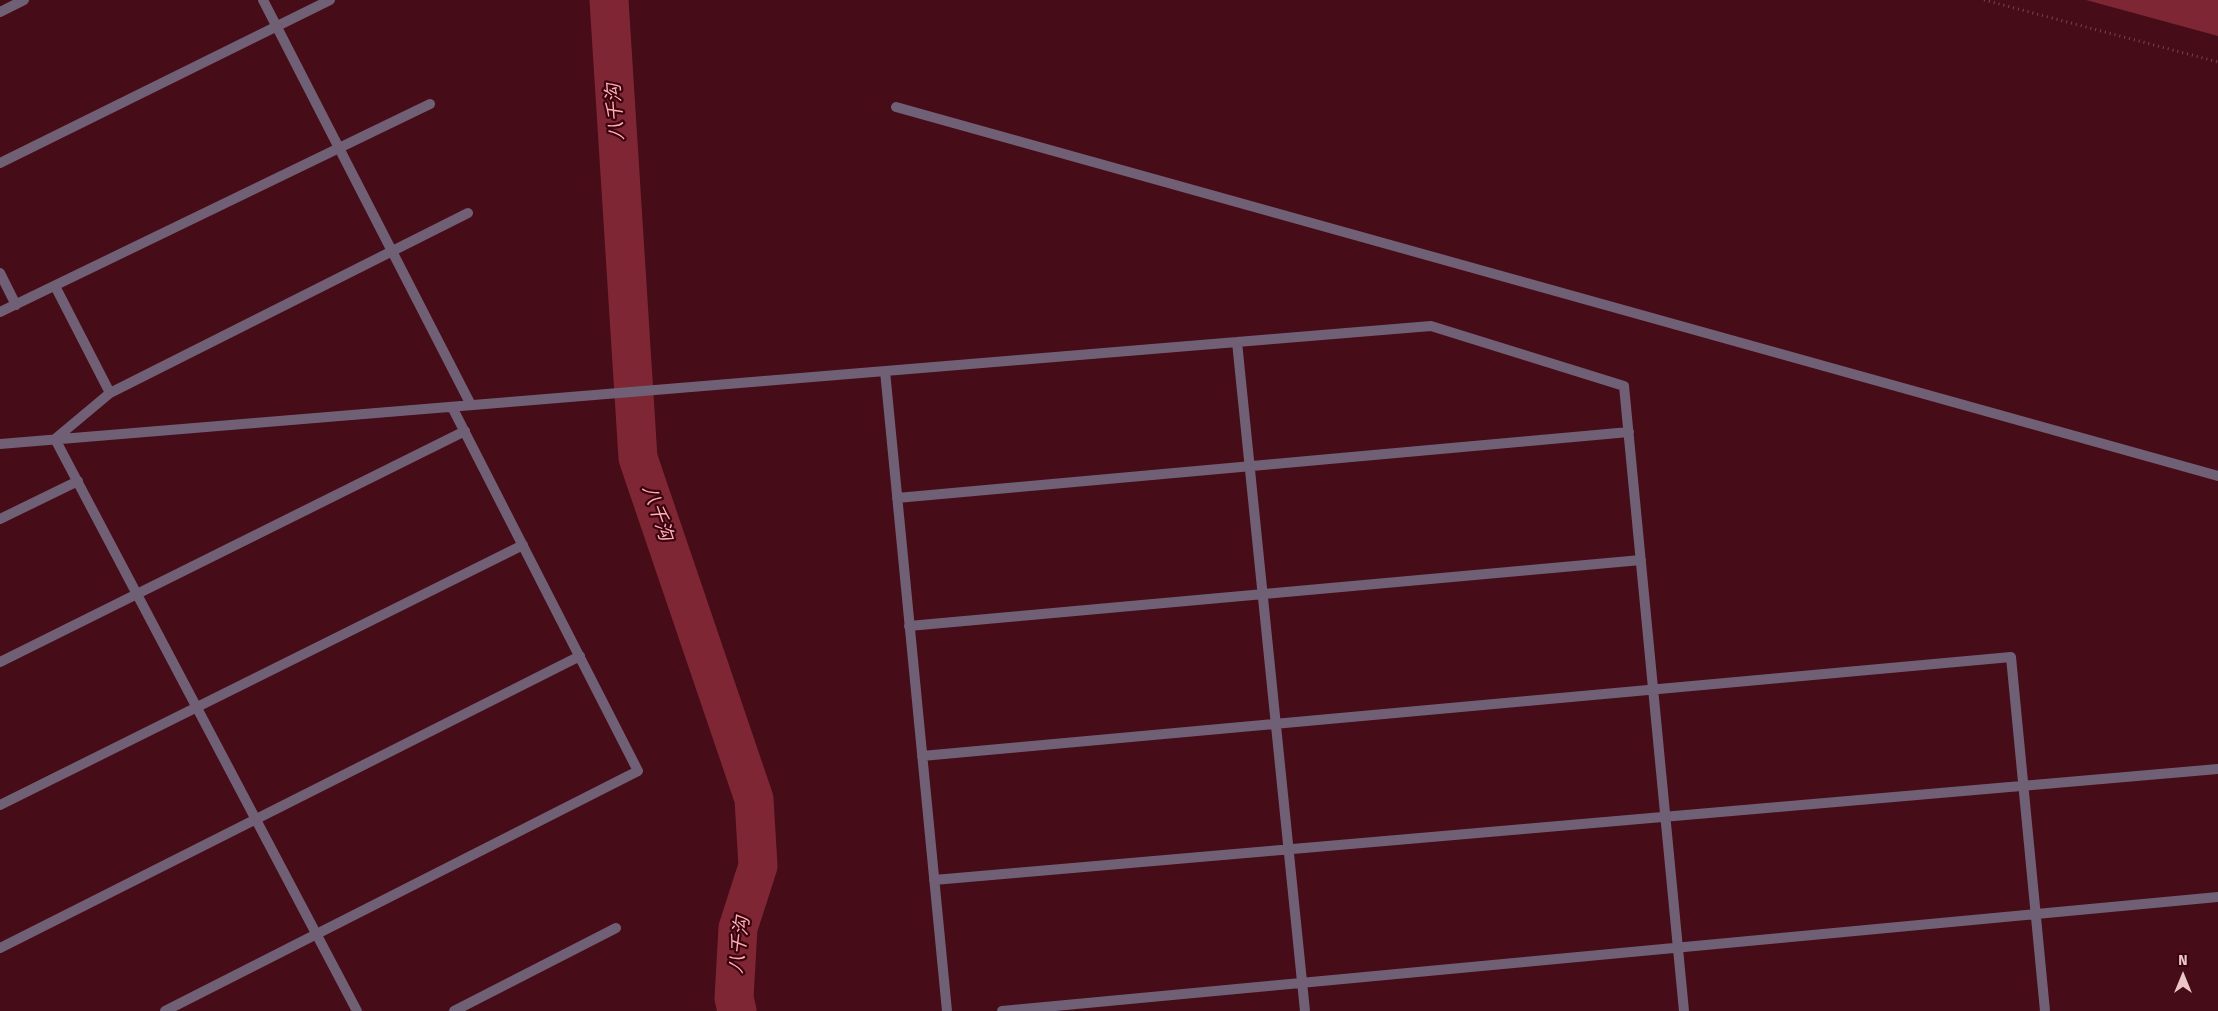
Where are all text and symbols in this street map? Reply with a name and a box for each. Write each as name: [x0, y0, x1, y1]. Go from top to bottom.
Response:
water label: 八千沟: [603, 83, 629, 141]
water label: 八千沟: [637, 482, 677, 544]
water label: 八千沟: [725, 915, 755, 975]
north arrow: [2158, 951, 2208, 1001]
text: N: [2178, 952, 2188, 969]

